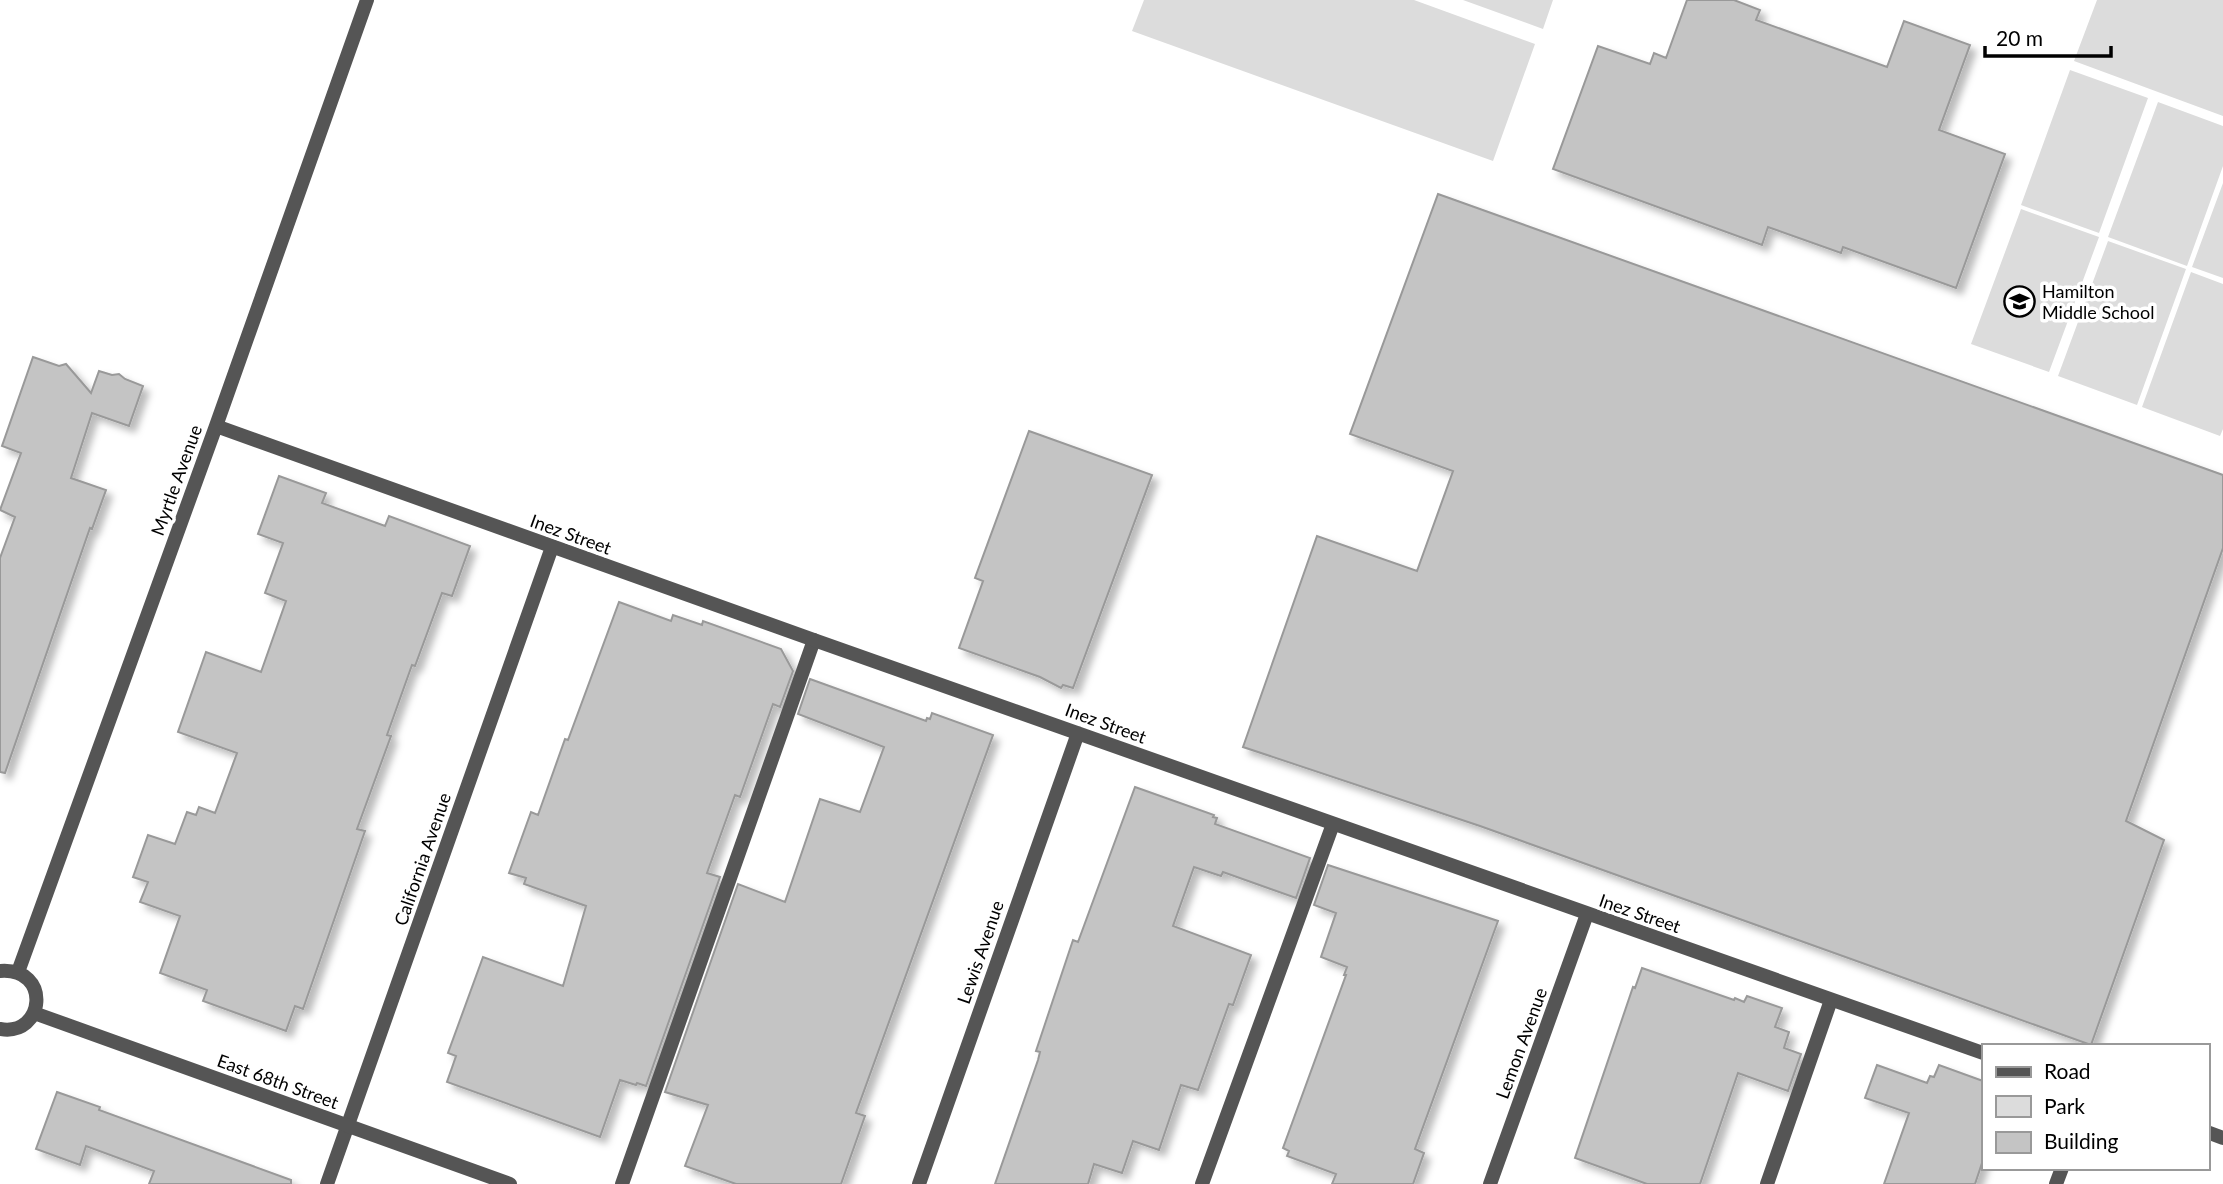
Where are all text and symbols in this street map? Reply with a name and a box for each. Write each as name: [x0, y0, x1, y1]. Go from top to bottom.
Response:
scale bar: [1985, 14, 2111, 58]
text: 20 m: [1996, 25, 2043, 50]
place label: Hamilton Middle School: [2042, 280, 2154, 323]
school or university icon: Hamilton Middle School: [2002, 284, 2036, 318]
street label: Myrtle Avenue: [146, 422, 206, 538]
street label: Inez Street: [527, 509, 615, 559]
street label: Inez Street: [1062, 698, 1150, 748]
street label: California Avenue: [389, 790, 455, 928]
street label: Inez Street: [1596, 889, 1684, 937]
street label: Lewis Avenue: [952, 897, 1008, 1007]
street label: Lemon Avenue: [1491, 984, 1551, 1102]
legend: [1982, 1044, 2209, 1170]
street label: East 68th Street: [214, 1049, 342, 1113]
text: Road: [2044, 1058, 2091, 1083]
text: Park: [2044, 1093, 2085, 1118]
text: Building: [2044, 1128, 2119, 1153]

